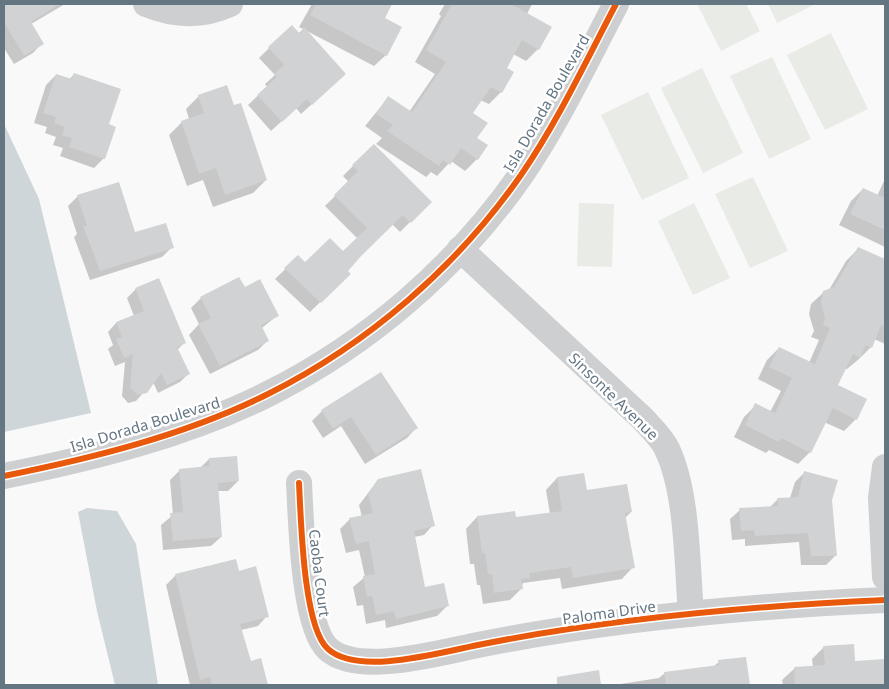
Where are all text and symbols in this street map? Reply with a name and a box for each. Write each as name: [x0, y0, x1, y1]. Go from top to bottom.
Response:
street label: Isla Dorada Boulevard: [498, 31, 594, 175]
street label: Sinsonte Avenue: [565, 348, 663, 444]
street label: Isla Dorada Boulevard: [68, 392, 222, 456]
street label: Caoba Court: [305, 528, 335, 618]
street label: Paloma Drive: [561, 596, 657, 628]

